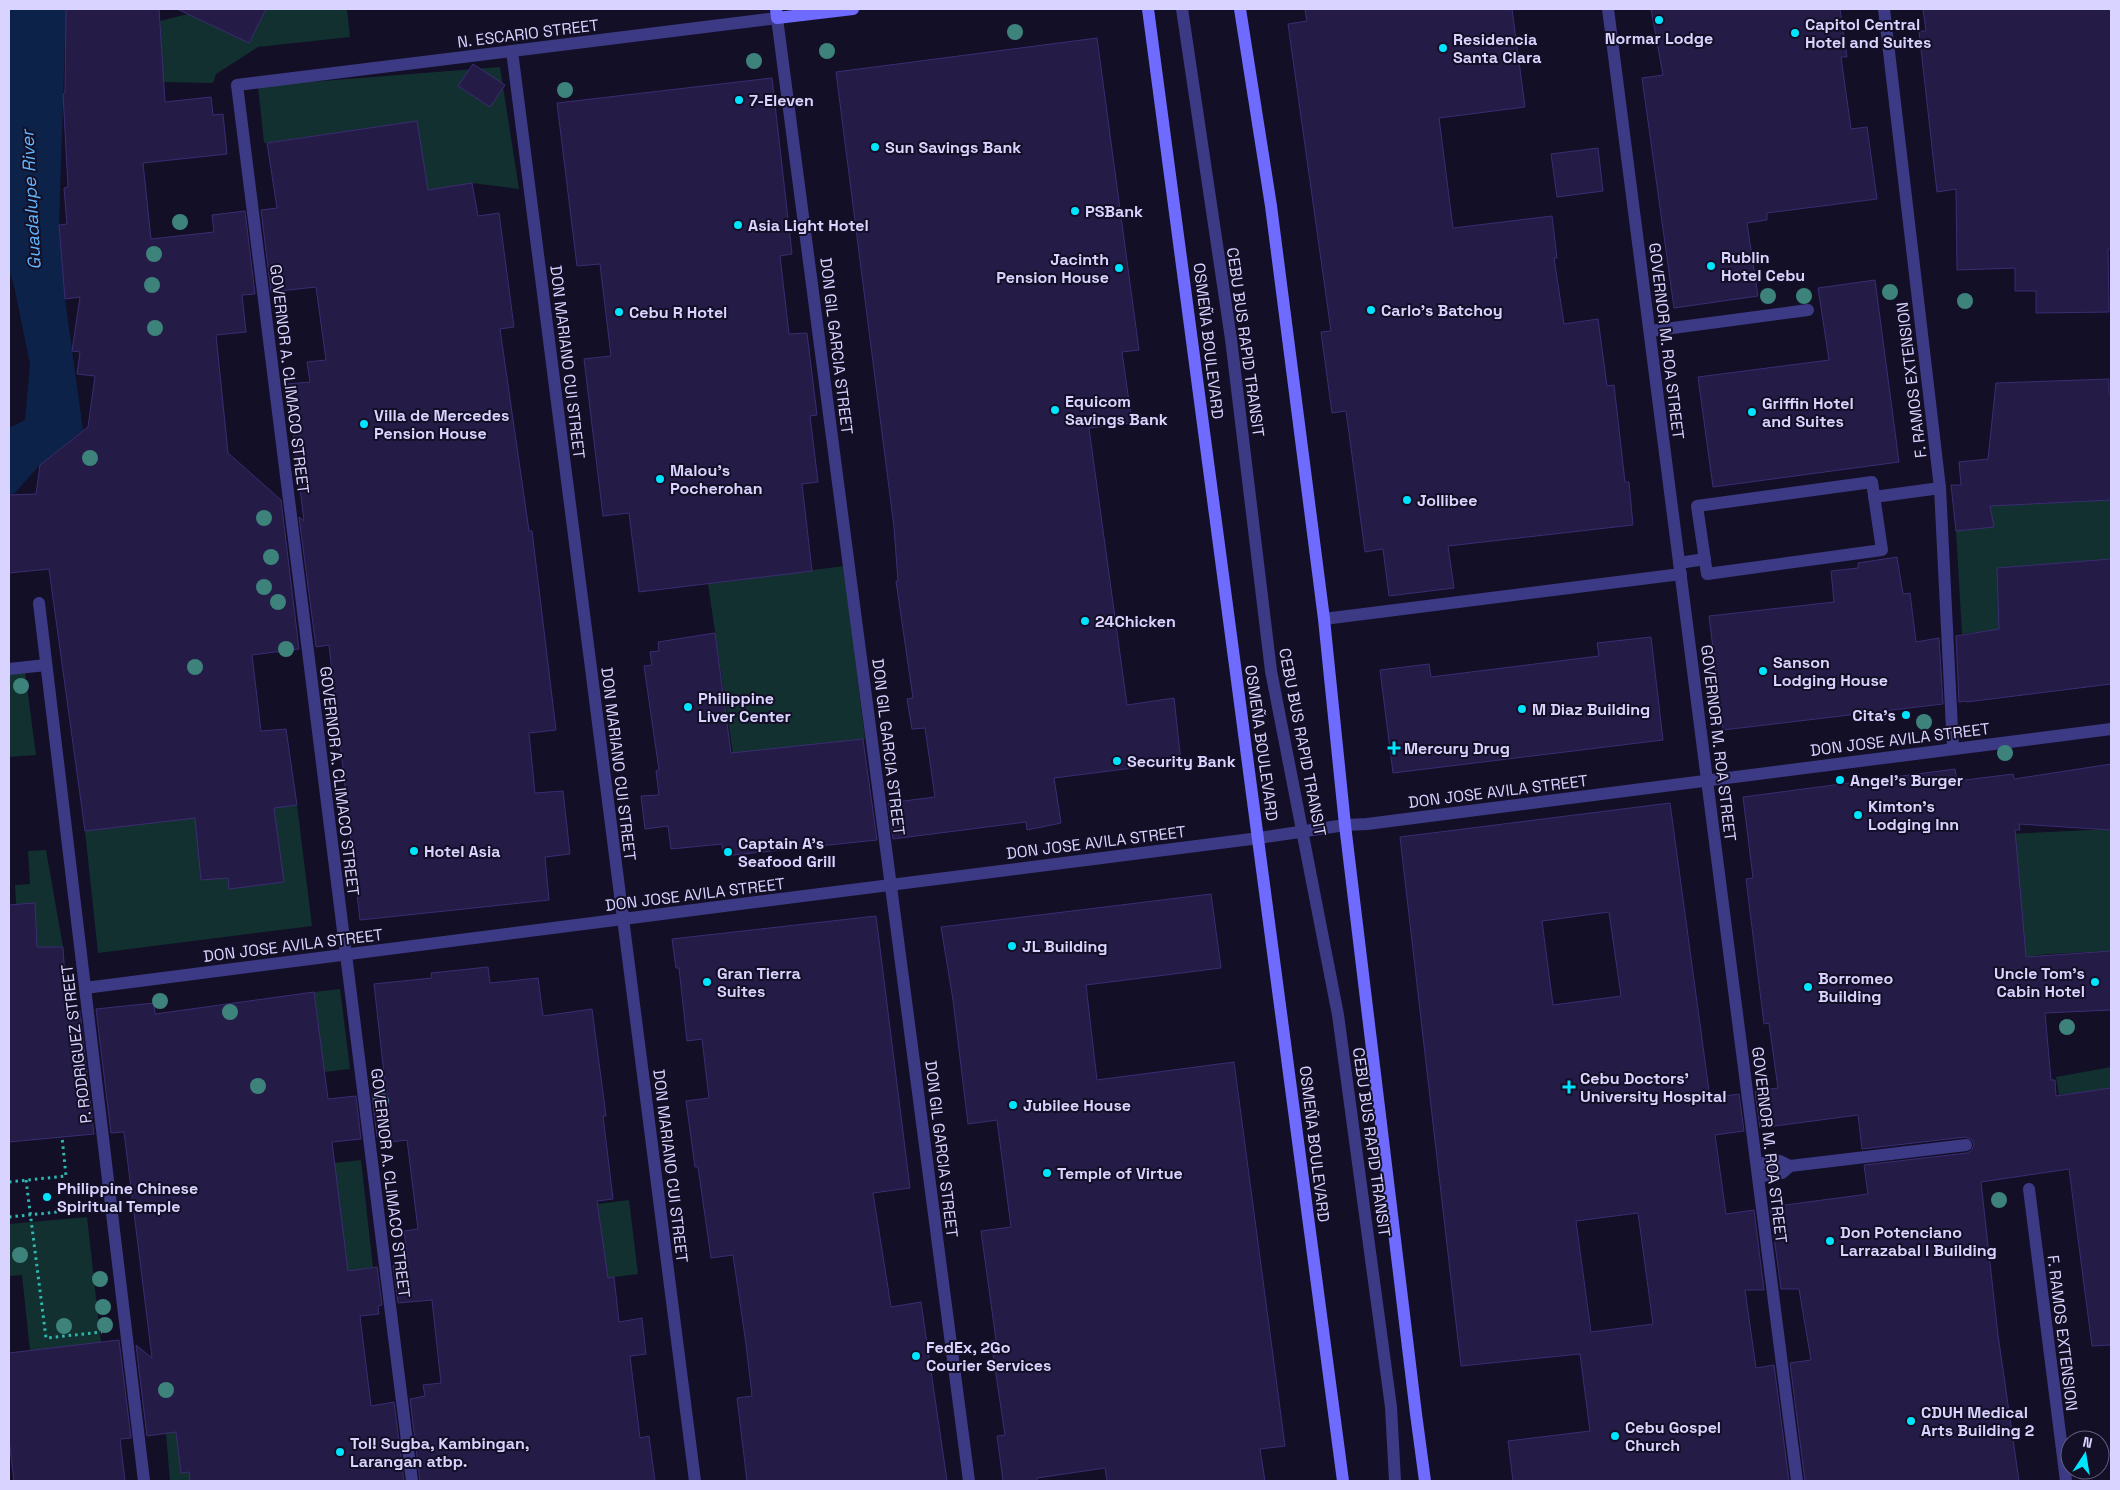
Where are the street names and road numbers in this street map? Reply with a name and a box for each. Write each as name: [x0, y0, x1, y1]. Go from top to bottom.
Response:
street label: N. ESCARIO STREET: [456, 14, 600, 53]
street label: GOVERNOR M. ROA STREET: [1644, 242, 1689, 441]
street label: CEBU BUS RAPID TRANSIT: [1222, 246, 1269, 438]
street label: DON GIL GARCIA STREET: [815, 256, 858, 436]
street label: OSMEÑA BOULEVARD: [1188, 262, 1229, 421]
street label: GOVERNOR A. CLIMACO STREET: [265, 263, 314, 495]
street label: DON MARIANO CUI STREET: [545, 264, 590, 460]
street label: F. RAMOS EXTENSION: [1892, 301, 1931, 459]
street label: GOVERNOR M. ROA STREET: [1696, 644, 1741, 843]
street label: CEBU BUS RAPID TRANSIT: [1274, 646, 1331, 838]
street label: DON GIL GARCIA STREET: [867, 657, 910, 837]
street label: OSMEÑA BOULEVARD: [1240, 664, 1283, 823]
street label: GOVERNOR A. CLIMACO STREET: [315, 665, 364, 897]
street label: DON MARIANO CUI STREET: [596, 666, 641, 862]
street label: DON JOSE AVILA STREET: [1809, 718, 1991, 761]
street label: DON JOSE AVILA STREET: [1407, 770, 1589, 813]
street label: DON JOSE AVILA STREET: [1005, 821, 1187, 864]
street label: DON JOSE AVILA STREET: [604, 873, 786, 916]
street label: DON JOSE AVILA STREET: [202, 924, 384, 967]
street label: P. RODRIGUEZ STREET: [56, 963, 97, 1125]
street label: CEBU BUS RAPID TRANSIT: [1348, 1046, 1395, 1238]
street label: GOVERNOR M. ROA STREET: [1747, 1046, 1792, 1245]
street label: DON GIL GARCIA STREET: [920, 1059, 963, 1239]
street label: OSMEÑA BOULEVARD: [1294, 1065, 1335, 1224]
street label: GOVERNOR A. CLIMACO STREET: [366, 1067, 415, 1299]
street label: DON MARIANO CUI STREET: [648, 1068, 693, 1264]
street label: F. RAMOS EXTENSION: [2043, 1254, 2082, 1412]

